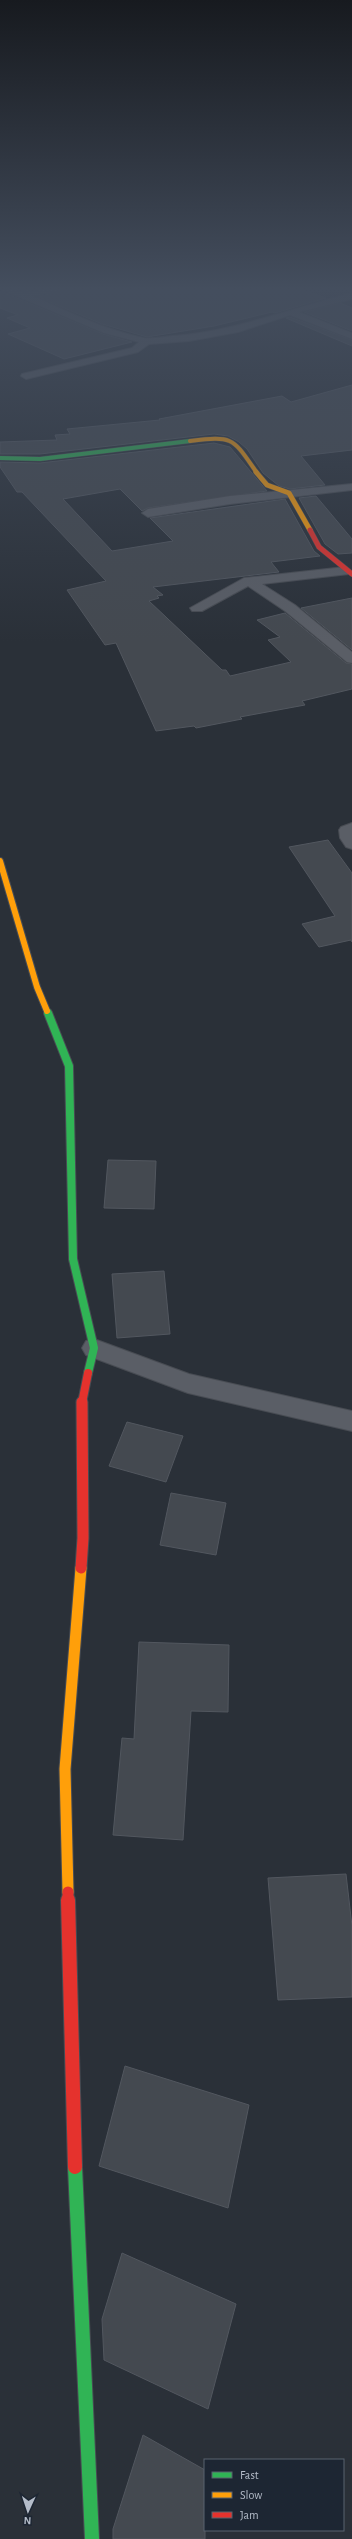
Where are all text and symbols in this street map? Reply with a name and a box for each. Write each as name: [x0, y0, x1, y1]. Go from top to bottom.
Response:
legend: [204, 2459, 344, 2531]
text: Fast: [240, 2469, 259, 2481]
text: Slow: [240, 2489, 262, 2501]
north arrow: [8, 2491, 48, 2531]
text: Jam: [240, 2509, 259, 2521]
text: N: [23, 2515, 32, 2526]

